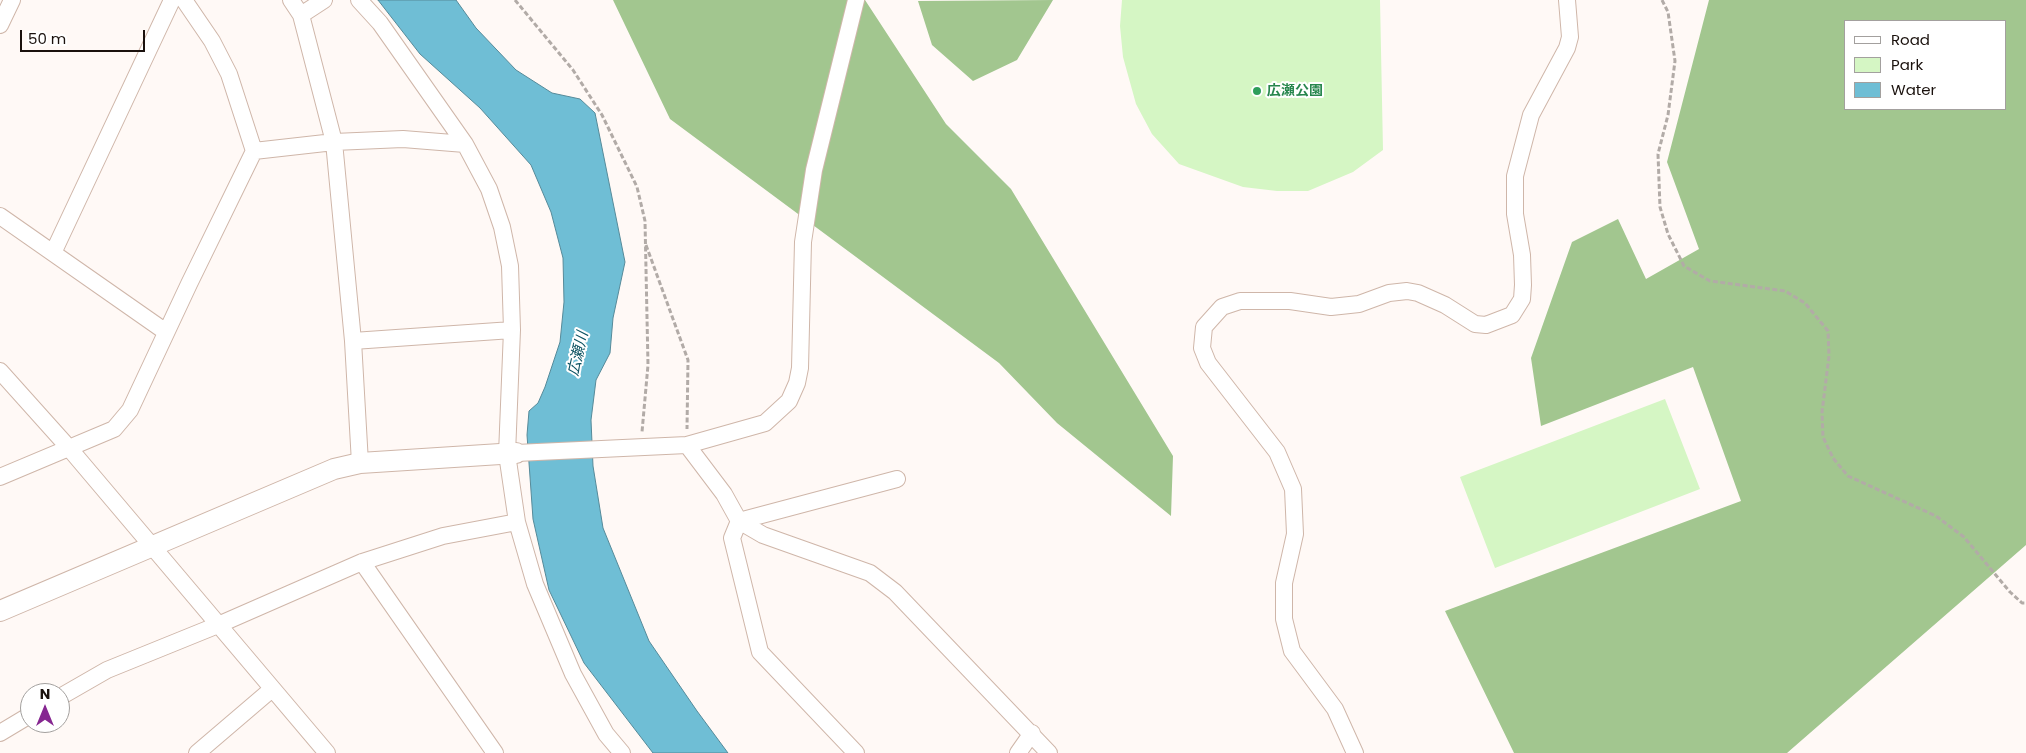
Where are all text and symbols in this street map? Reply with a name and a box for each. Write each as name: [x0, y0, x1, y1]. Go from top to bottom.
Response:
scale bar: [22, 20, 148, 52]
legend: [1844, 20, 2006, 110]
text: 50 m: [28, 28, 66, 49]
text: Road: [1891, 29, 1930, 50]
text: Park: [1891, 54, 1923, 75]
text: Water: [1891, 79, 1936, 100]
place label: 広瀬公園: [1267, 83, 1323, 99]
marker: 広瀬公園: [1251, 85, 1263, 97]
water label: 広瀬川: [565, 330, 593, 378]
north arrow: [20, 683, 70, 733]
text: N: [40, 684, 50, 704]

